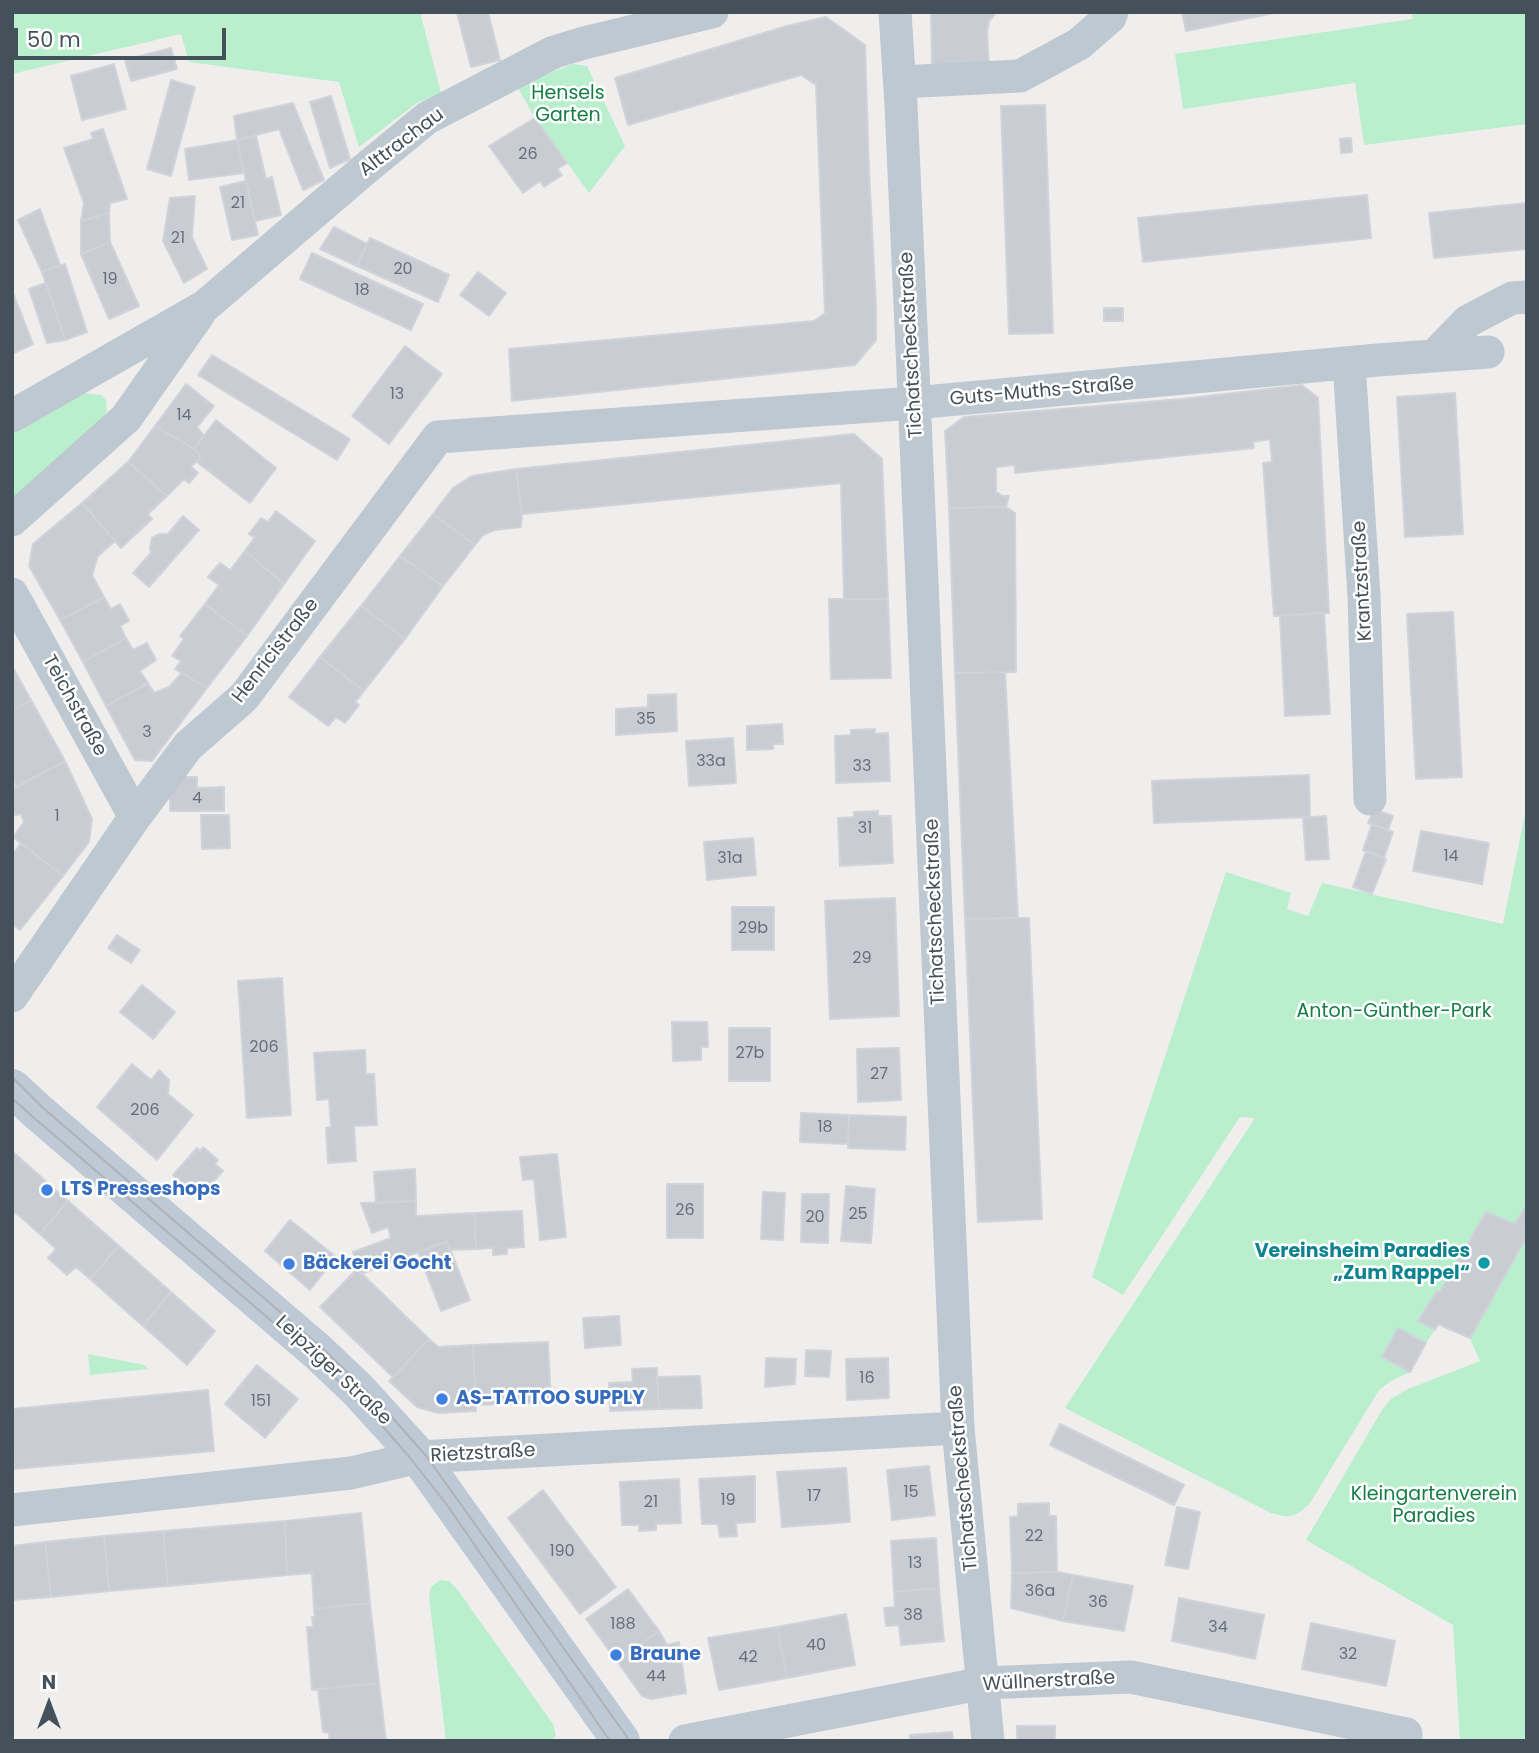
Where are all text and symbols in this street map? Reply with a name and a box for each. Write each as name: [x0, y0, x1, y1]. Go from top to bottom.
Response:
scale bar: [18, 14, 229, 58]
text: 50 m: [27, 25, 81, 54]
park label: Hensels Garten: [531, 83, 605, 127]
street label: Alttrachau: [355, 104, 449, 182]
house number: 26: [518, 145, 538, 165]
house number: 21: [231, 194, 245, 214]
house number: 21: [171, 229, 185, 249]
street label: Tichatscheckstraße: [896, 251, 928, 439]
house number: 20: [393, 260, 413, 280]
house number: 19: [102, 270, 118, 290]
house number: 18: [354, 281, 370, 301]
street label: Guts-Muths-Straße: [949, 373, 1135, 411]
house number: 13: [390, 385, 404, 405]
house number: 14: [176, 406, 192, 426]
street label: Krantzstraße: [1348, 520, 1378, 642]
street label: Henricistraße: [228, 594, 324, 708]
street label: Teichstraße: [37, 652, 111, 760]
house number: 35: [636, 710, 656, 730]
house number: 3: [142, 723, 152, 743]
house number: 33a: [696, 752, 726, 772]
house number: 33: [853, 757, 871, 777]
house number: 4: [192, 789, 202, 809]
house number: 1: [54, 807, 60, 827]
street label: Tichatscheckstraße: [921, 818, 951, 1006]
house number: 31: [858, 819, 872, 839]
house number: 14: [1443, 847, 1459, 867]
house number: 31a: [717, 849, 743, 869]
house number: 29b: [738, 919, 768, 939]
house number: 29: [852, 949, 872, 969]
park label: Anton-Günther-Park: [1297, 1001, 1491, 1023]
house number: 206: [249, 1038, 279, 1058]
house number: 27b: [736, 1044, 764, 1064]
house number: 27: [870, 1065, 888, 1085]
house number: 206: [130, 1101, 160, 1121]
house number: 18: [817, 1118, 833, 1138]
place label: LTS Presseshops: [61, 1179, 221, 1201]
marker: LTS Presseshops: [39, 1182, 55, 1198]
house number: 26: [675, 1201, 695, 1221]
house number: 25: [848, 1205, 868, 1225]
house number: 20: [805, 1208, 825, 1228]
place label: Vereinsheim Paradies „Zum Rappel“: [1255, 1241, 1470, 1285]
place label: Bäckerei Gocht: [303, 1253, 451, 1275]
marker: Vereinsheim Paradies „Zum Rappel“: [1476, 1255, 1492, 1271]
marker: Bäckerei Gocht: [281, 1256, 297, 1272]
street label: Leipziger Straße: [270, 1311, 396, 1431]
house number: 16: [859, 1369, 875, 1389]
street label: Tichatscheckstraße: [945, 1384, 983, 1572]
place label: AS-TATTOO SUPPLY: [456, 1388, 645, 1410]
marker: AS-TATTOO SUPPLY: [434, 1391, 450, 1407]
house number: 151: [251, 1392, 271, 1412]
street label: Rietzstraße: [430, 1440, 536, 1468]
house number: 15: [903, 1483, 919, 1503]
park label: Kleingartenverein Paradies: [1351, 1484, 1517, 1528]
house number: 17: [807, 1487, 821, 1507]
house number: 19: [720, 1491, 736, 1511]
house number: 21: [644, 1493, 658, 1513]
house number: 22: [1025, 1527, 1043, 1547]
house number: 190: [549, 1542, 575, 1562]
house number: 13: [908, 1554, 922, 1574]
house number: 36a: [1025, 1582, 1055, 1602]
house number: 36: [1088, 1593, 1108, 1613]
house number: 38: [903, 1606, 923, 1626]
house number: 188: [610, 1615, 636, 1635]
house number: 34: [1208, 1618, 1228, 1638]
house number: 40: [806, 1636, 826, 1656]
place label: Braune: [630, 1644, 701, 1666]
house number: 32: [1339, 1645, 1357, 1665]
marker: Braune: [608, 1647, 624, 1663]
house number: 42: [738, 1648, 758, 1668]
house number: 44: [646, 1667, 666, 1687]
street label: Wüllnerstraße: [982, 1667, 1116, 1697]
north arrow: [14, 1669, 84, 1739]
text: N: [42, 1669, 56, 1696]

